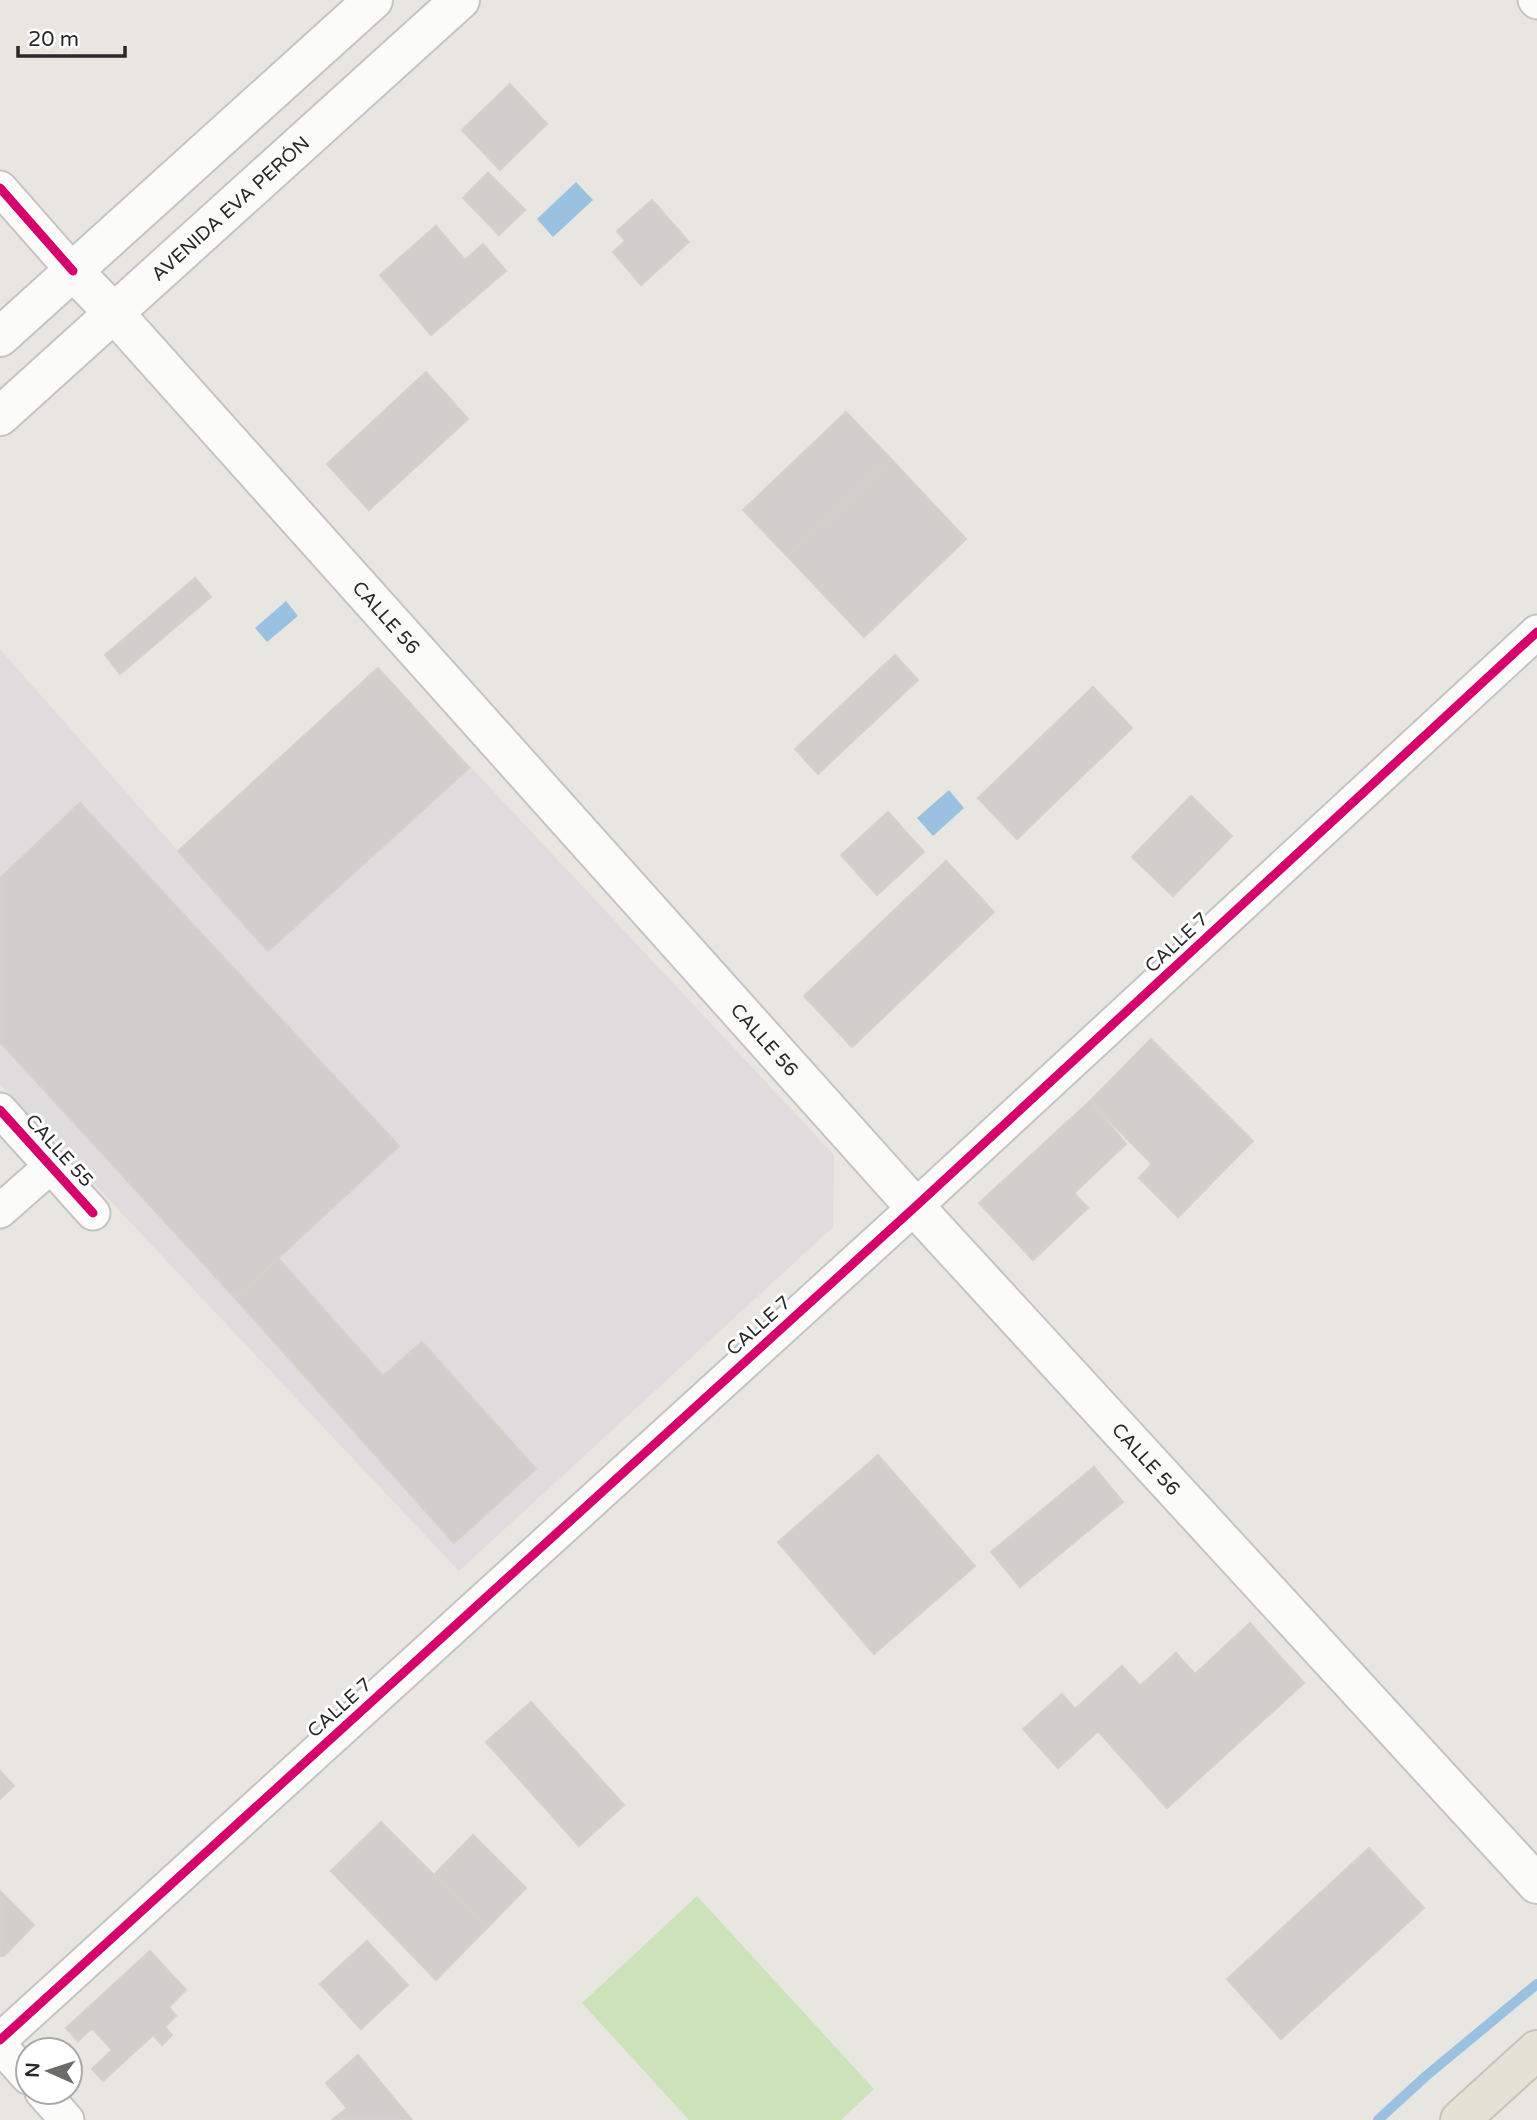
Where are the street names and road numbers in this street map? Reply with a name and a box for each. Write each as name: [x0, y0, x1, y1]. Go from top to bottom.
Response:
street label: AVENIDA EVA PERÓN: [147, 132, 314, 286]
street label: CALLE 56: [347, 577, 424, 659]
street label: CALLE 7: [1141, 908, 1213, 977]
street label: CALLE 56: [726, 999, 802, 1081]
street label: CALLE 55: [21, 1110, 98, 1192]
street label: CALLE 7: [722, 1291, 795, 1360]
street label: CALLE 56: [1107, 1419, 1184, 1500]
street label: CALLE 7: [303, 1673, 376, 1742]

